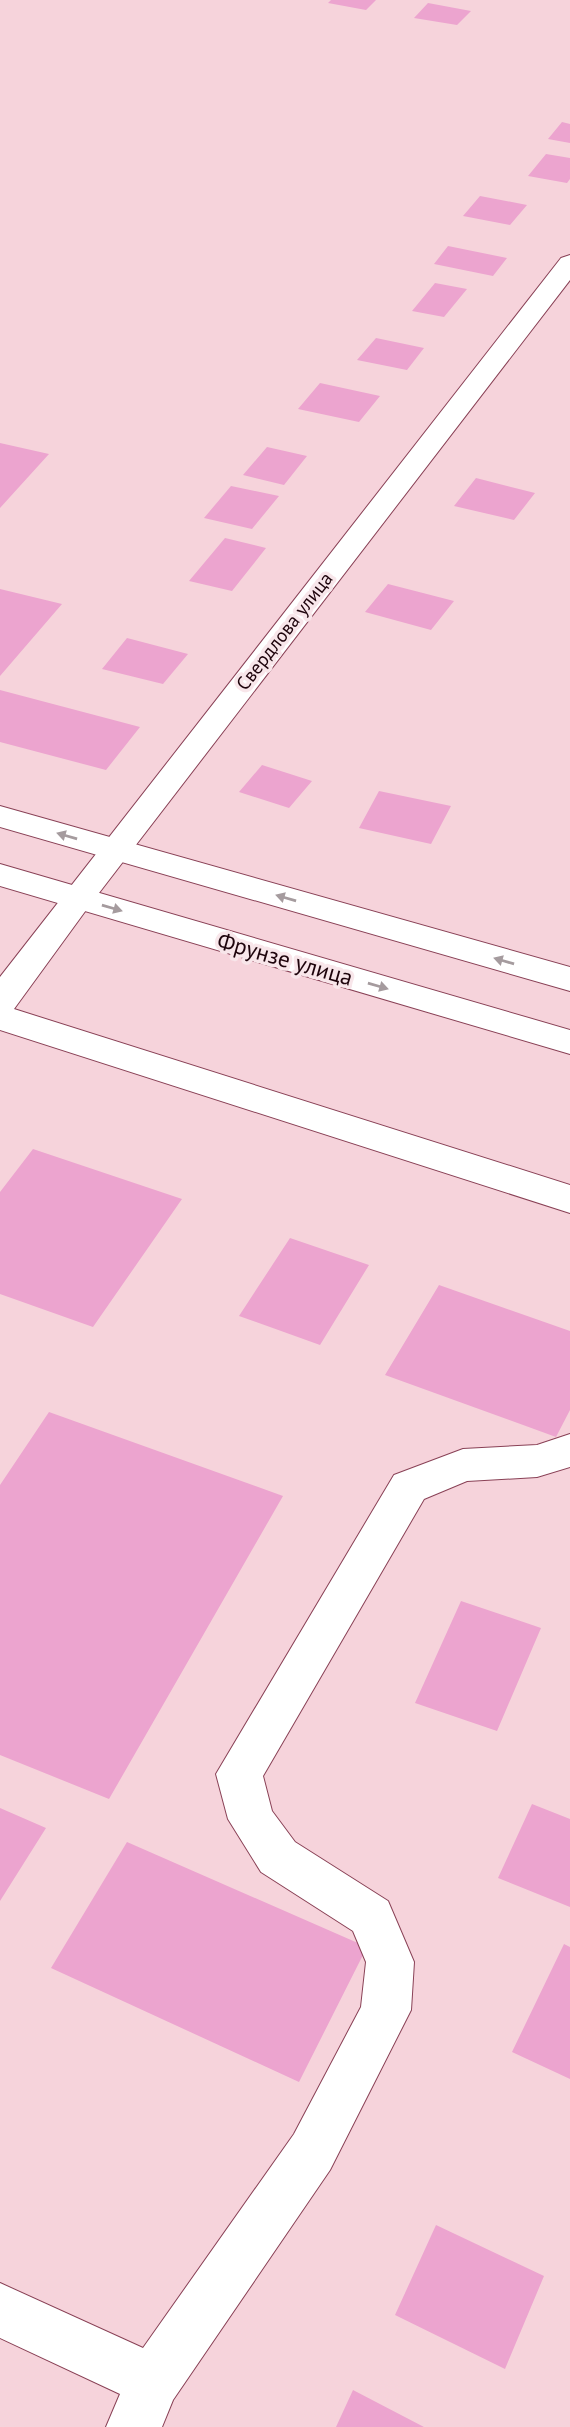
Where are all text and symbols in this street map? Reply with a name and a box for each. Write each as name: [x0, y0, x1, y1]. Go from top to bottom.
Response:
street label: Свердлова улица: [231, 567, 337, 695]
one-way arrow: [56, 830, 77, 840]
one-way arrow: [275, 893, 296, 903]
one-way arrow: [102, 903, 124, 914]
street label: Фрунзе улица: [214, 925, 356, 992]
one-way arrow: [494, 955, 515, 965]
one-way arrow: [367, 981, 389, 992]

